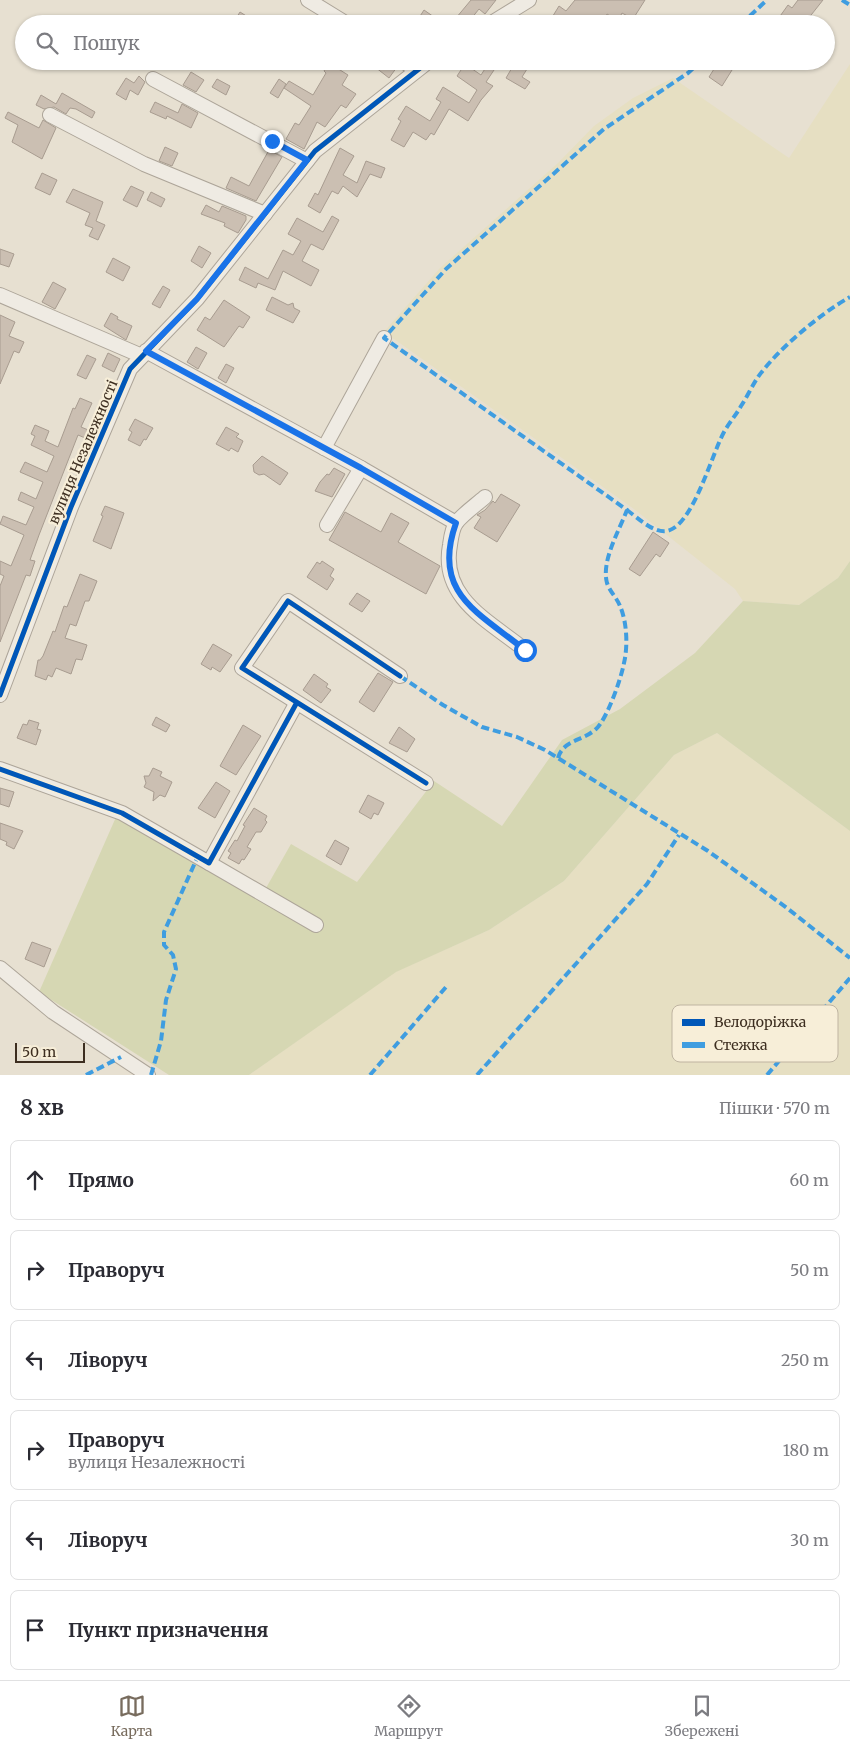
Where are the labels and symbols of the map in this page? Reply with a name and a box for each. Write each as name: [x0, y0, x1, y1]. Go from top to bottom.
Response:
route end: [261, 130, 284, 153]
street label: вулиця Незалежності: [44, 377, 122, 527]
route start: [514, 639, 537, 662]
legend: [672, 1005, 838, 1062]
text: Велодоріжка: [714, 1013, 807, 1031]
text: Стежка: [714, 1036, 768, 1054]
scale bar: [15, 1040, 85, 1063]

